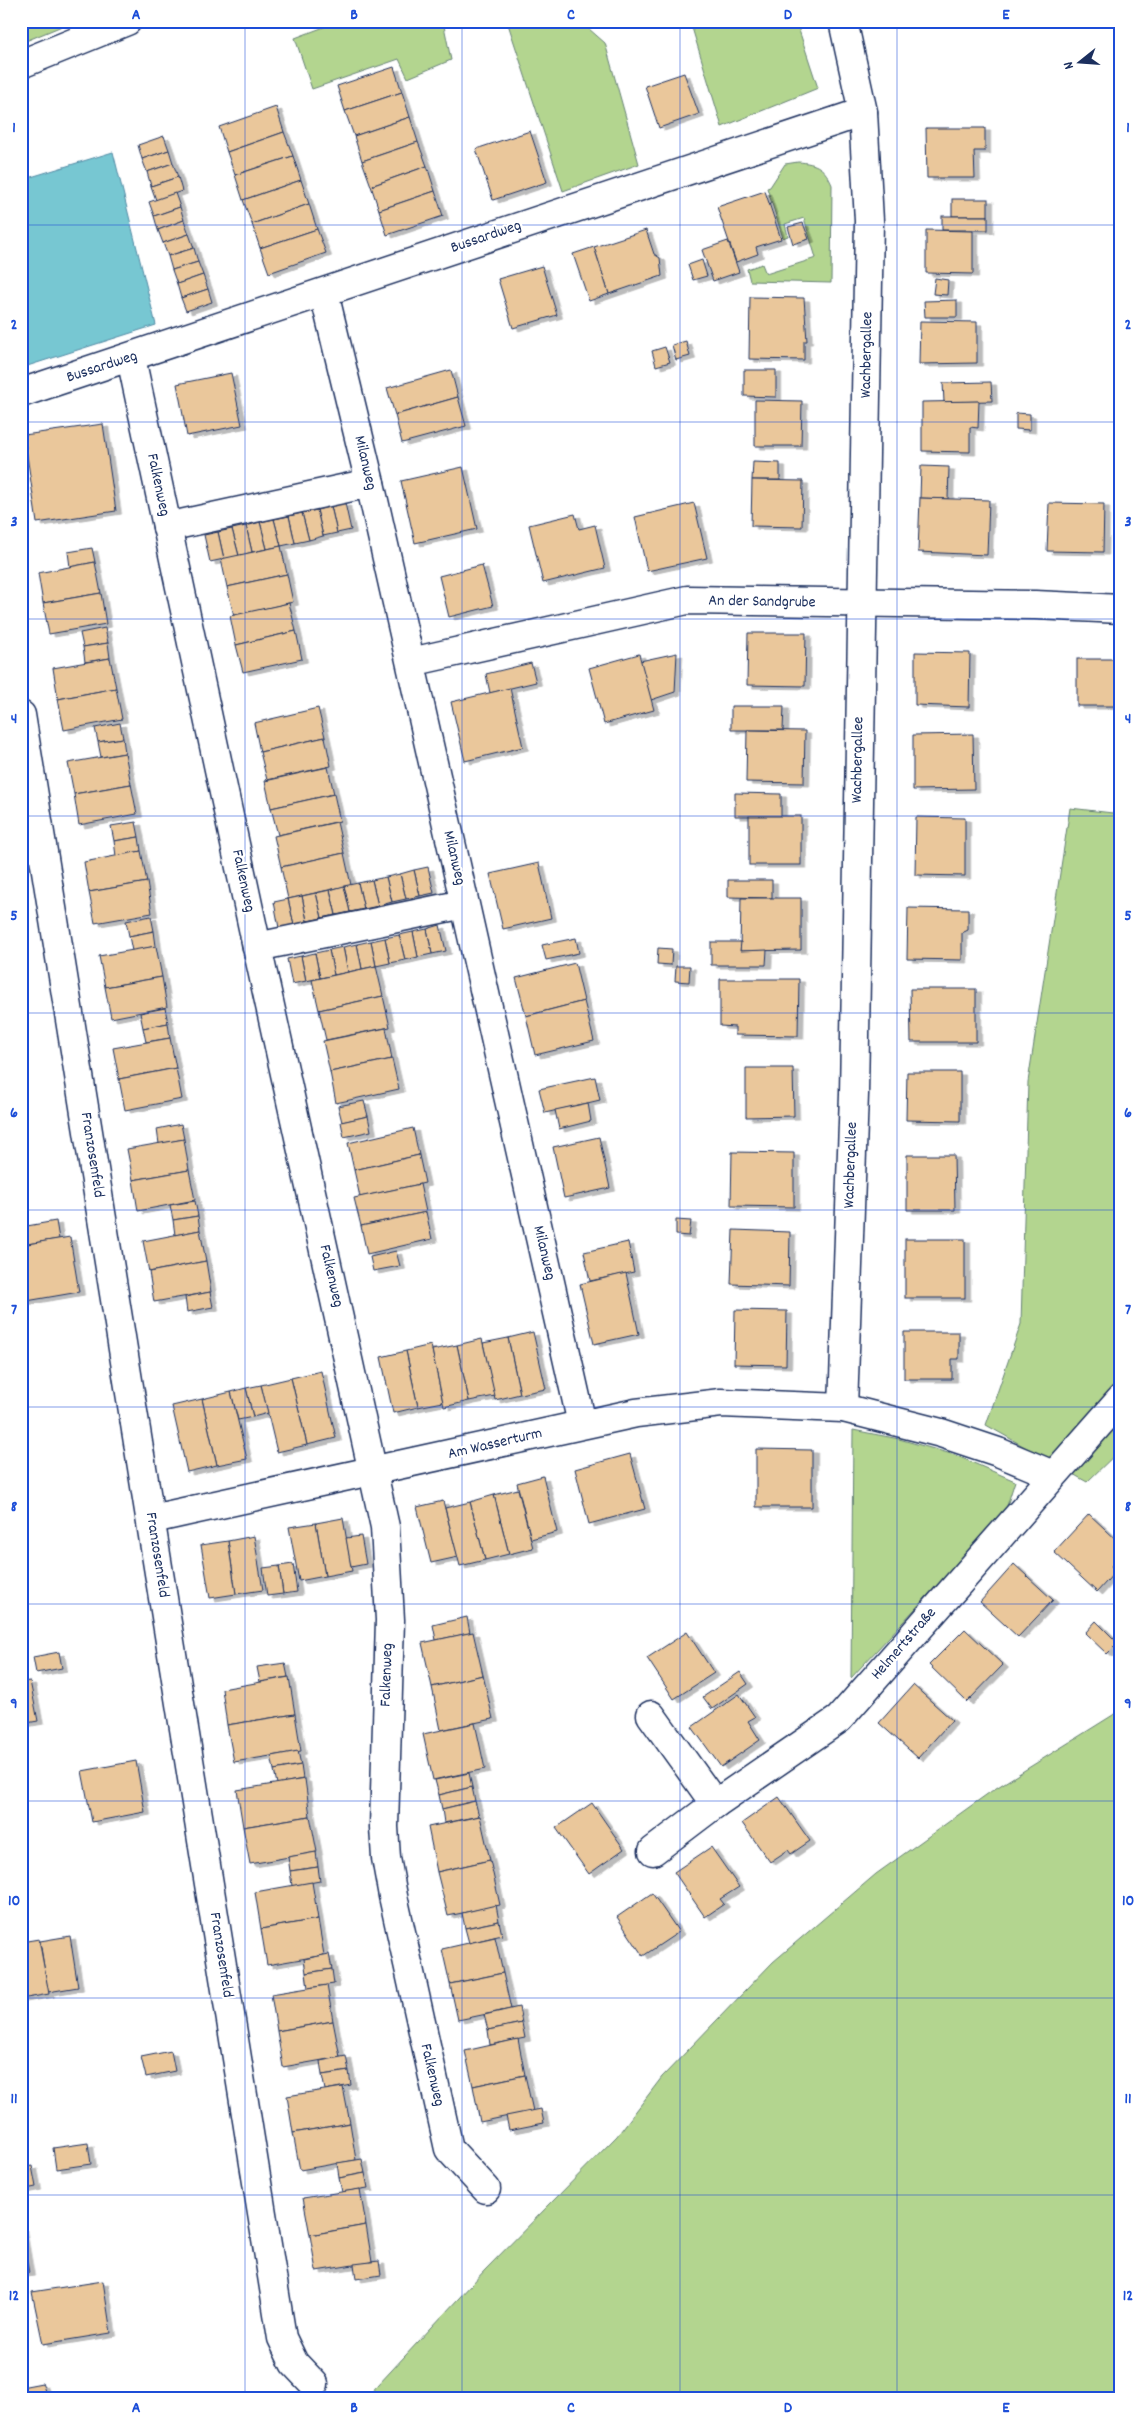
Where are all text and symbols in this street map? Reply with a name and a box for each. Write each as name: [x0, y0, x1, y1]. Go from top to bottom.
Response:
text: A: [132, 4, 141, 27]
text: B: [350, 4, 358, 27]
text: C: [567, 4, 575, 27]
text: D: [784, 4, 793, 27]
text: E: [1002, 4, 1010, 27]
north arrow: [1054, 38, 1104, 88]
text: N: [1059, 59, 1080, 71]
text: 1: [12, 117, 16, 140]
text: 1: [1126, 117, 1130, 140]
street label: Bussardweg: [448, 214, 524, 260]
street label: Wachbergallee: [855, 312, 879, 398]
text: 2: [11, 314, 18, 337]
text: 2: [1125, 314, 1132, 337]
street label: Bussardweg: [64, 345, 140, 389]
street label: Milanweg: [348, 433, 382, 493]
street label: Falkenweg: [140, 451, 176, 519]
text: 3: [10, 511, 18, 534]
text: 3: [1124, 511, 1132, 534]
street label: An der Sandgrube: [708, 590, 816, 614]
text: 4: [11, 708, 17, 731]
text: 4: [1125, 708, 1131, 731]
street label: Wachbergallee: [846, 717, 870, 803]
street label: Milanweg: [437, 828, 471, 888]
street label: Falkenweg: [225, 847, 261, 915]
text: 5: [10, 905, 18, 928]
text: 5: [1124, 905, 1132, 928]
text: 6: [10, 1102, 18, 1125]
text: 6: [1124, 1102, 1132, 1125]
street label: Franzosenfeld: [74, 1111, 110, 1199]
street label: Wachbergallee: [838, 1121, 864, 1209]
street label: Milanweg: [527, 1223, 561, 1283]
street label: Falkenweg: [313, 1242, 349, 1310]
text: 7: [11, 1299, 17, 1322]
text: 7: [1125, 1299, 1131, 1322]
street label: Am Wasserturm: [446, 1422, 544, 1466]
text: 8: [11, 1496, 18, 1519]
text: 8: [1125, 1496, 1132, 1519]
street label: Franzosenfeld: [139, 1511, 175, 1599]
street label: Helmertstraße: [866, 1603, 942, 1685]
street label: Falkenweg: [374, 1643, 400, 1707]
text: 9: [10, 1693, 18, 1716]
text: 9: [1124, 1693, 1132, 1716]
text: 10: [8, 1890, 20, 1913]
text: 10: [1122, 1890, 1134, 1913]
street label: Franzosenfeld: [203, 1911, 239, 1999]
street label: Falkenweg: [414, 2041, 450, 2109]
text: 11: [10, 2088, 18, 2111]
text: 11: [1124, 2088, 1132, 2111]
text: 12: [9, 2285, 19, 2308]
text: 12: [1123, 2285, 1133, 2308]
text: A: [132, 2397, 141, 2420]
text: B: [350, 2397, 358, 2420]
text: C: [567, 2397, 575, 2420]
text: D: [784, 2397, 793, 2420]
text: E: [1002, 2397, 1010, 2420]

